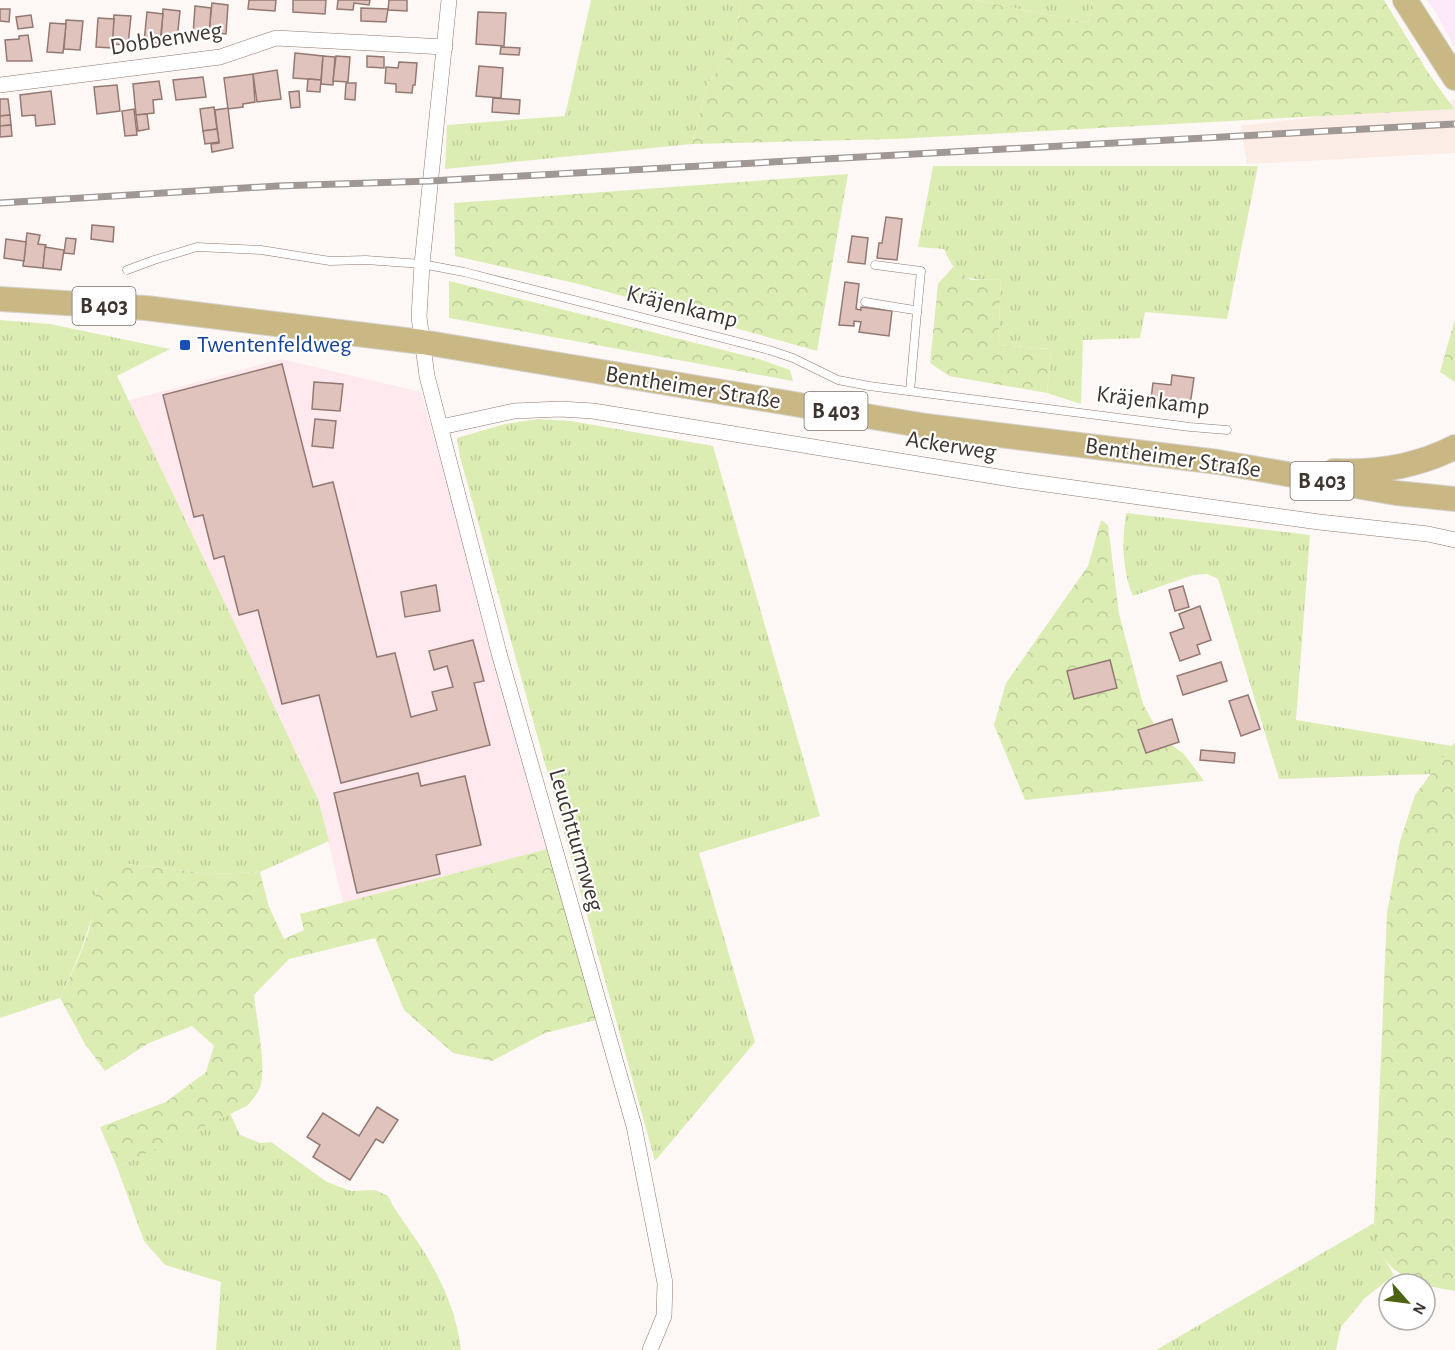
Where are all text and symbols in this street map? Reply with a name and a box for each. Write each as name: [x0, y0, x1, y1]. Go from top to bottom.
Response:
street label: Dobbenweg: [108, 18, 224, 60]
street label: Kräjenkamp: [624, 282, 740, 332]
road number: B 403: [72, 287, 136, 325]
place label: Twentenfeldweg: [197, 333, 352, 357]
marker: Twentenfeldweg: [178, 338, 192, 352]
street label: Bentheimer Straße: [604, 362, 782, 414]
street label: Kräjenkamp: [1095, 382, 1211, 420]
road number: B 403: [804, 392, 868, 430]
street label: Ackerweg: [904, 427, 998, 465]
street label: Bentheimer Straße: [1084, 434, 1262, 482]
road number: B 403: [1290, 462, 1354, 500]
street label: Leuchtturmweg: [544, 766, 608, 914]
north arrow: [1377, 1272, 1437, 1332]
text: N: [1410, 1300, 1429, 1317]

